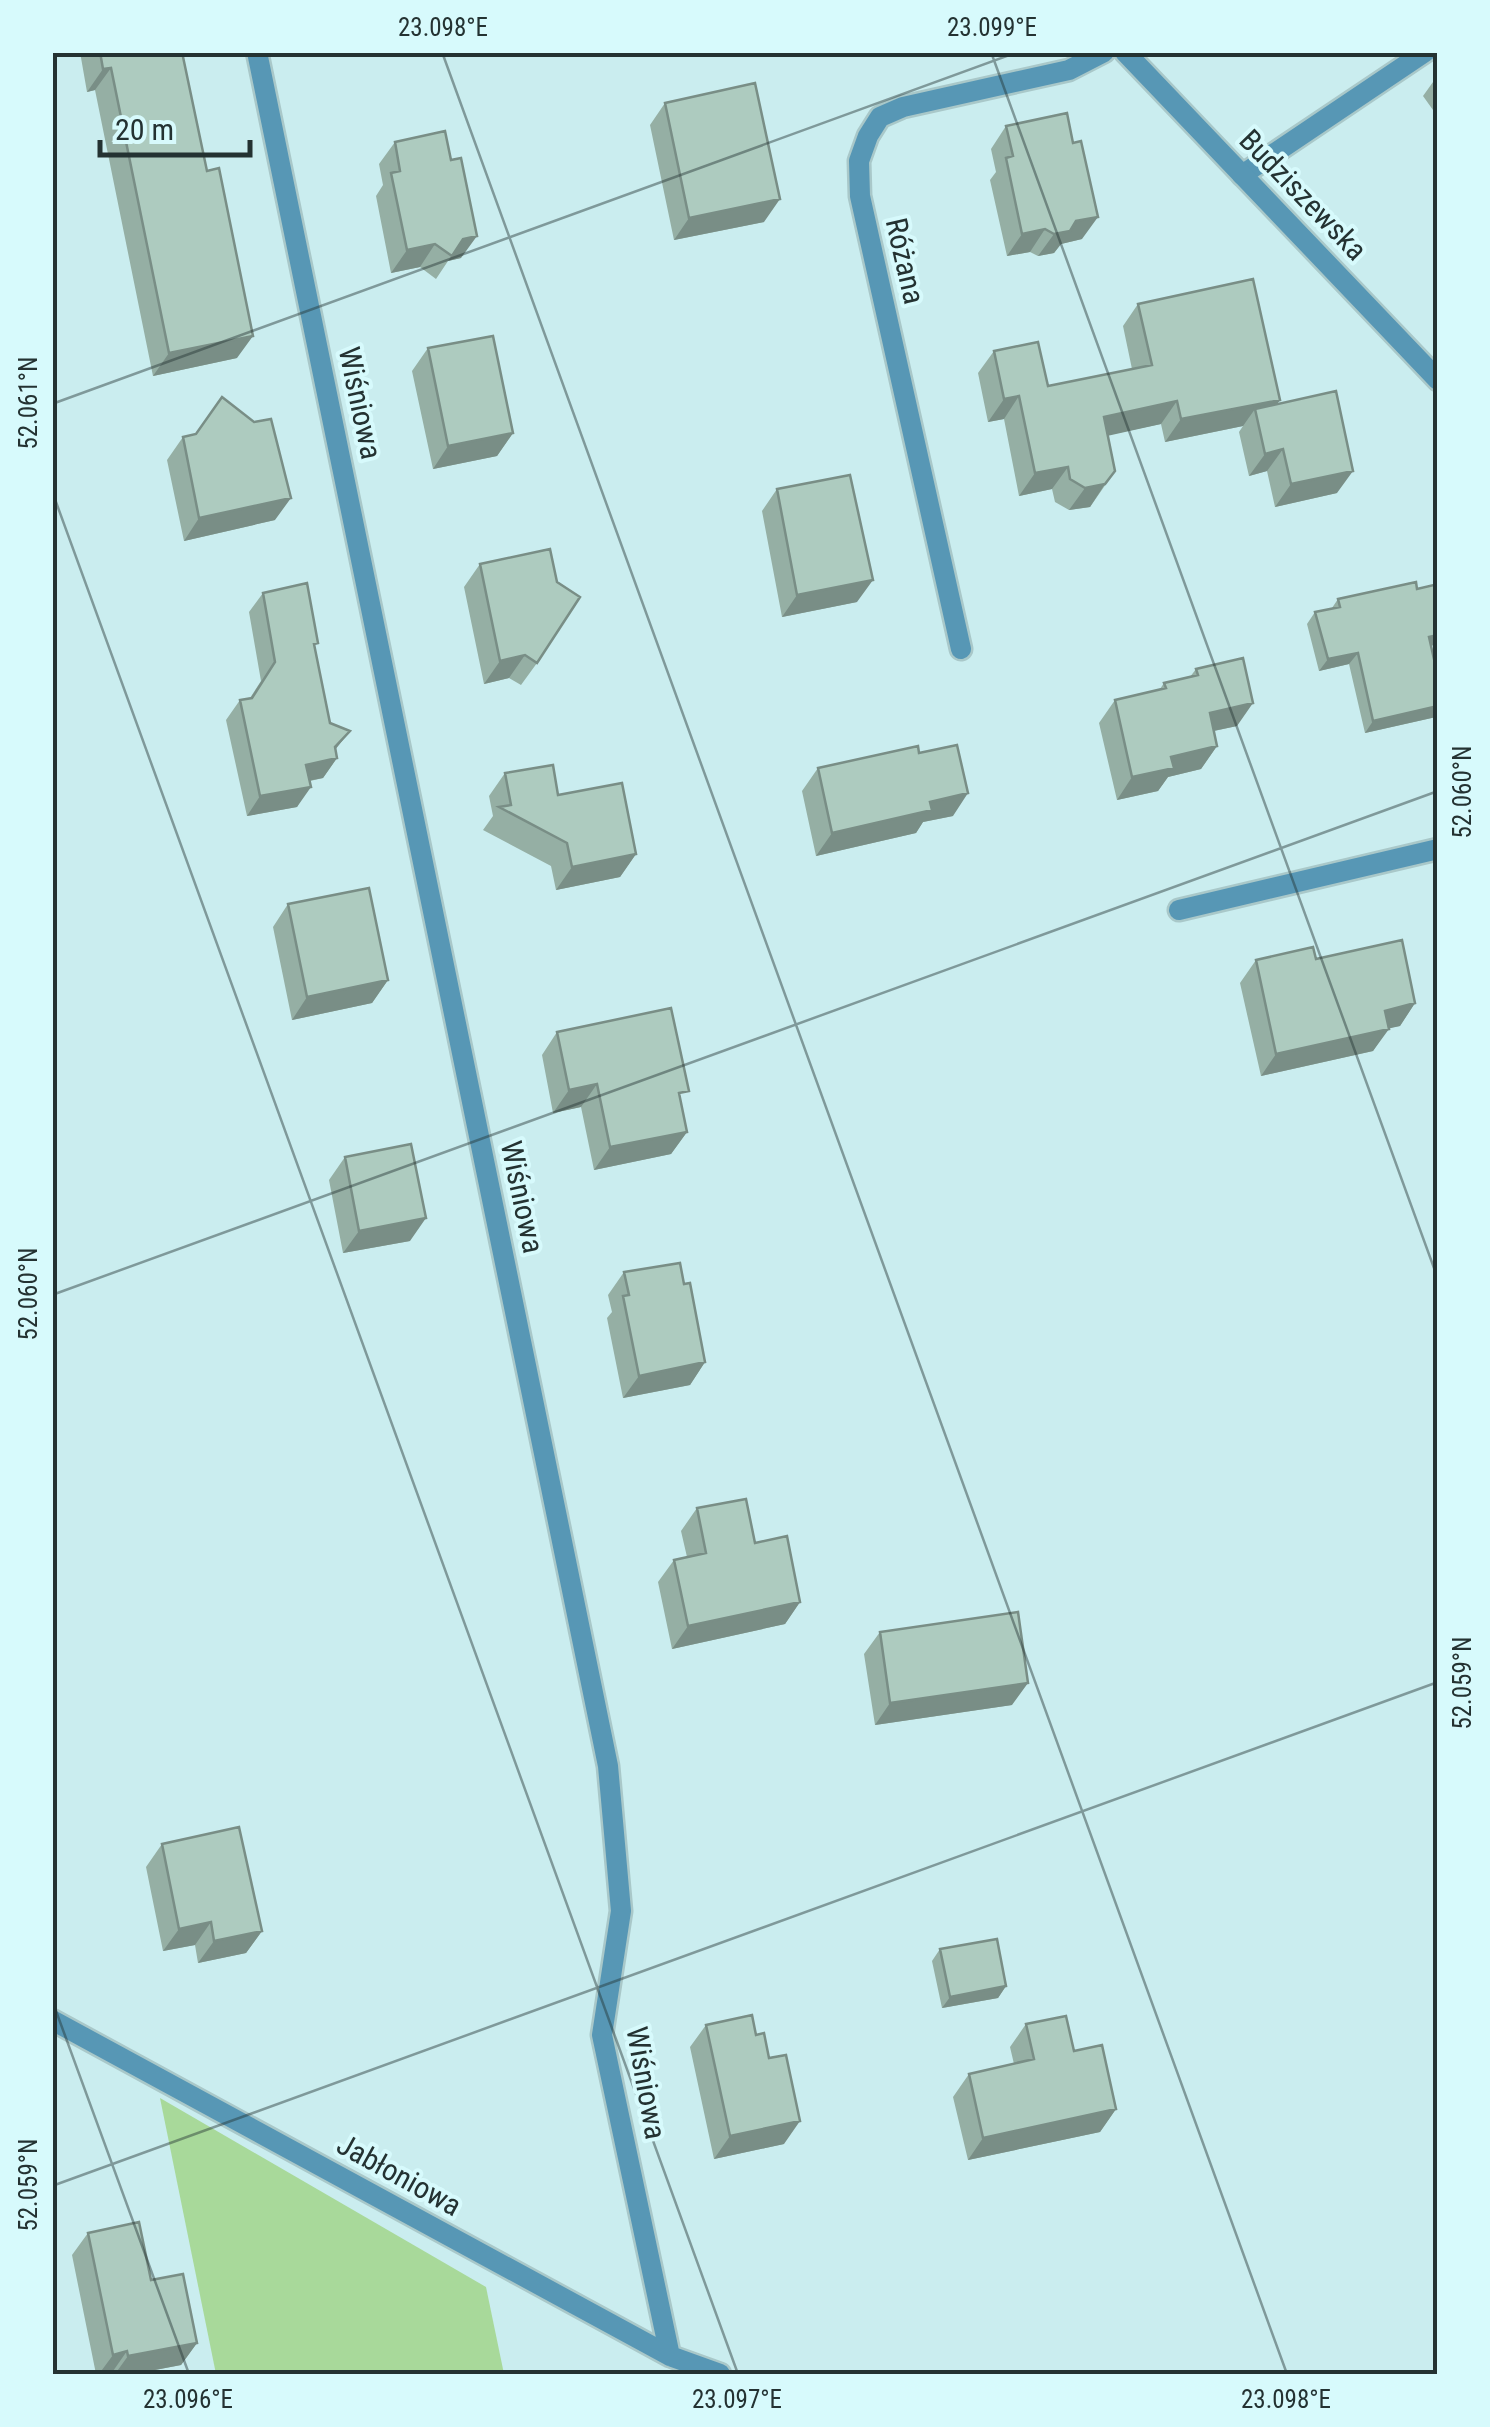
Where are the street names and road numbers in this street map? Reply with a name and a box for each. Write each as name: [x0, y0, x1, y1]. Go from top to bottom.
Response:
street label: Budziszewska: [1233, 122, 1374, 267]
street label: Różana: [879, 214, 932, 307]
street label: Wiśniowa: [332, 344, 389, 462]
street label: Wiśniowa: [494, 1138, 551, 1256]
street label: Wiśniowa: [619, 2024, 674, 2142]
street label: Jabłoniowa: [331, 2126, 467, 2223]

